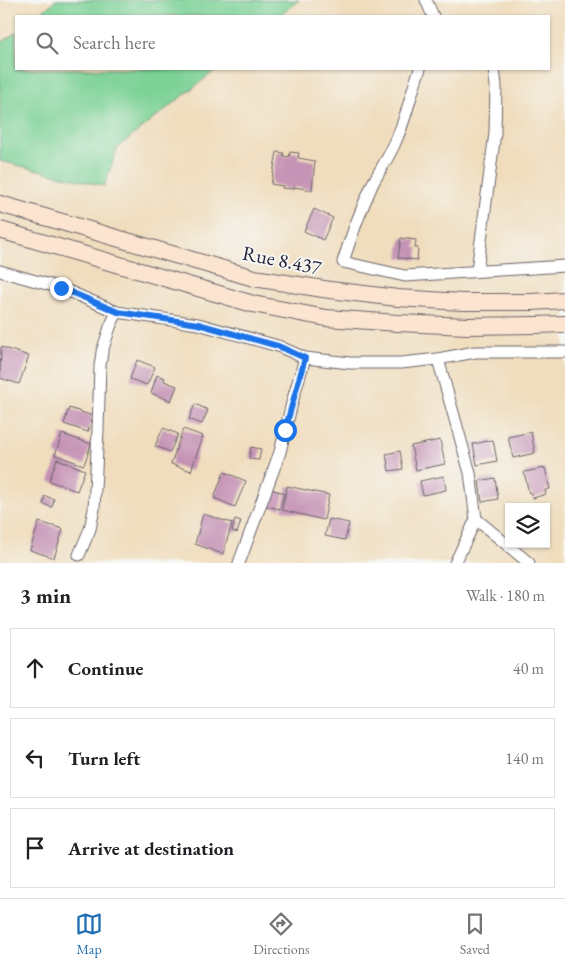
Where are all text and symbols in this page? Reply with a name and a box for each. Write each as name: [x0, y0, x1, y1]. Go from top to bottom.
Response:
search box: [15, 15, 550, 70]
icon: search: [33, 29, 61, 57]
text: Search here: [73, 30, 155, 55]
street label: Rue 8.437: [240, 240, 324, 280]
route end: [50, 277, 73, 300]
route start: [274, 419, 297, 442]
map controls: [505, 503, 550, 548]
button: layers: [505, 503, 550, 548]
text: 3 min: [20, 582, 71, 609]
text: Walk · 180 m: [466, 585, 545, 606]
icon: ahead: [21, 654, 49, 682]
text: Continue: [68, 656, 143, 681]
text: 40 m: [513, 658, 544, 679]
icon: left: [21, 744, 49, 772]
text: Turn left: [68, 746, 140, 771]
text: 140 m: [505, 748, 544, 769]
icon: arrive: [21, 834, 49, 862]
text: Arrive at destination: [68, 836, 234, 861]
tab: Map: [75, 910, 103, 958]
tab: Directions: [253, 910, 310, 958]
tab: Saved: [460, 910, 490, 958]

